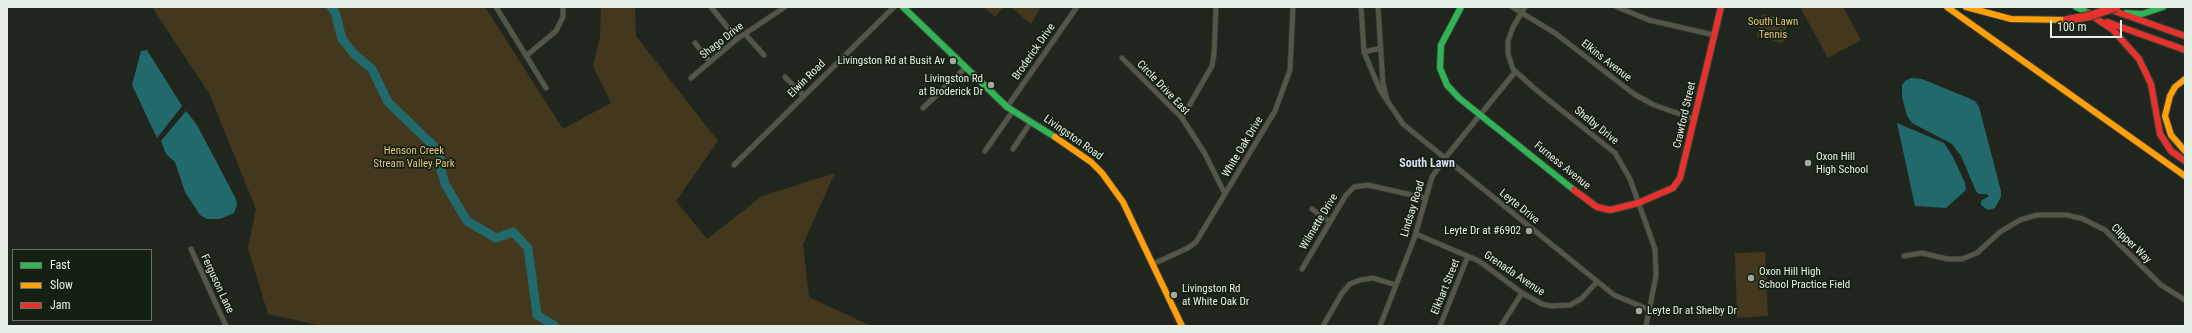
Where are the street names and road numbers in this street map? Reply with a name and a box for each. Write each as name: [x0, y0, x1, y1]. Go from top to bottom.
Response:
street label: Shago Drive: [698, 20, 746, 62]
street label: Broderick Drive: [1010, 21, 1058, 83]
street label: Elkins Avenue: [1578, 37, 1634, 85]
street label: Elwin Road: [786, 58, 828, 100]
street label: Circle Drive East: [1134, 58, 1192, 118]
street label: Crawford Street: [1671, 80, 1699, 150]
street label: Shelby Drive: [1571, 104, 1621, 148]
street label: Livingston Road: [1041, 113, 1105, 163]
street label: White Oak Drive: [1220, 114, 1266, 180]
street label: Furness Avenue: [1531, 139, 1593, 193]
street label: Lindsay Road: [1398, 179, 1428, 239]
street label: Leyte Drive: [1496, 187, 1542, 227]
street label: Wilmette Drive: [1297, 192, 1341, 252]
street label: Clipper Way: [2108, 221, 2154, 267]
street label: Grenada Avenue: [1481, 249, 1547, 299]
street label: Ferguson Lane: [198, 252, 236, 316]
street label: Elkhart Street: [1429, 257, 1463, 317]

